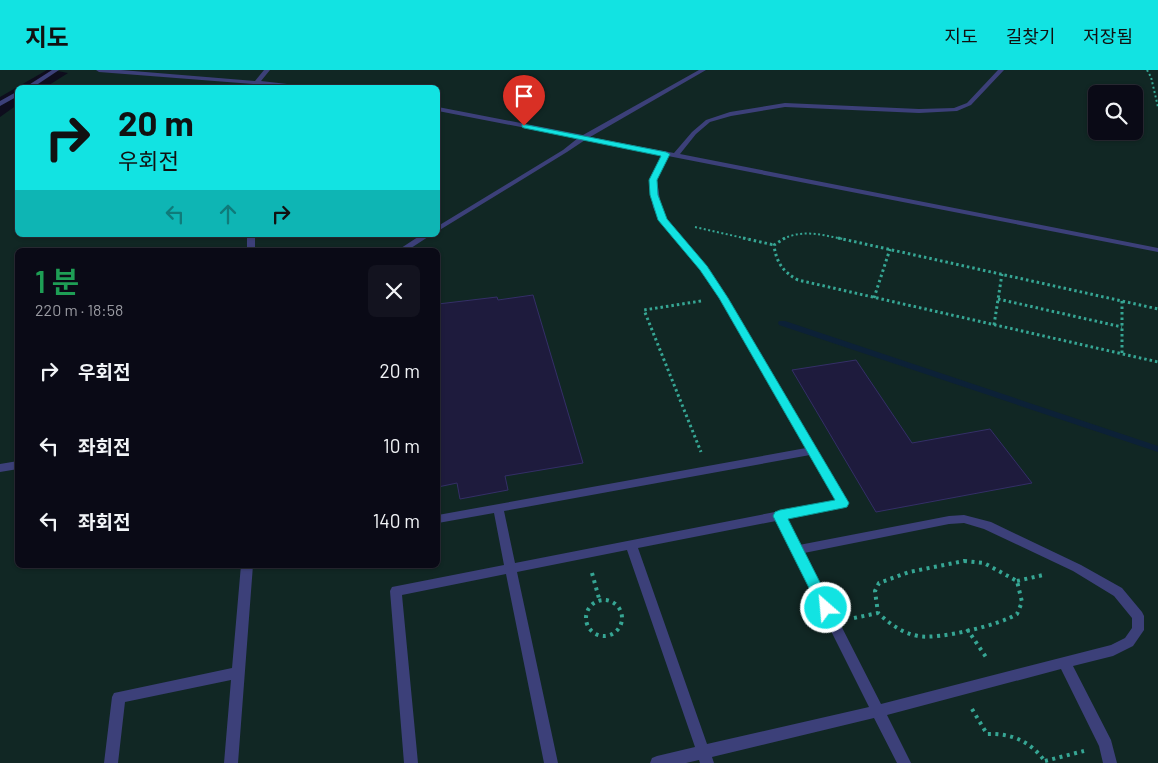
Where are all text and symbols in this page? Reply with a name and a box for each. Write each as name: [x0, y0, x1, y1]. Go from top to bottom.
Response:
text: 지도: [25, 22, 69, 51]
text: 지도: [945, 25, 978, 47]
text: 길찾기: [1006, 25, 1055, 47]
text: 저장됨: [1083, 25, 1133, 47]
pin: [503, 75, 545, 126]
icon: arrive: [510, 82, 538, 110]
map controls: [1088, 85, 1143, 140]
button: search: [1088, 85, 1143, 140]
text: 20 m: [118, 101, 194, 143]
icon: right: [35, 105, 100, 170]
text: 우회전: [118, 147, 179, 173]
icon: left: [161, 200, 189, 228]
icon: ahead: [214, 200, 242, 228]
icon: right: [267, 200, 295, 228]
text: 1 분: [35, 263, 79, 299]
button: close: [368, 265, 420, 317]
text: 220 m · 18:58: [35, 300, 123, 319]
icon: right: [35, 357, 63, 385]
text: 20 m: [380, 359, 420, 382]
text: 우회전: [78, 360, 130, 383]
icon: left: [35, 432, 63, 460]
text: 10 m: [383, 434, 420, 457]
text: 좌회전: [78, 435, 130, 458]
icon: left: [35, 507, 63, 535]
text: 140 m: [373, 509, 420, 532]
text: 좌회전: [78, 510, 130, 533]
position arrow: [799, 581, 851, 633]

